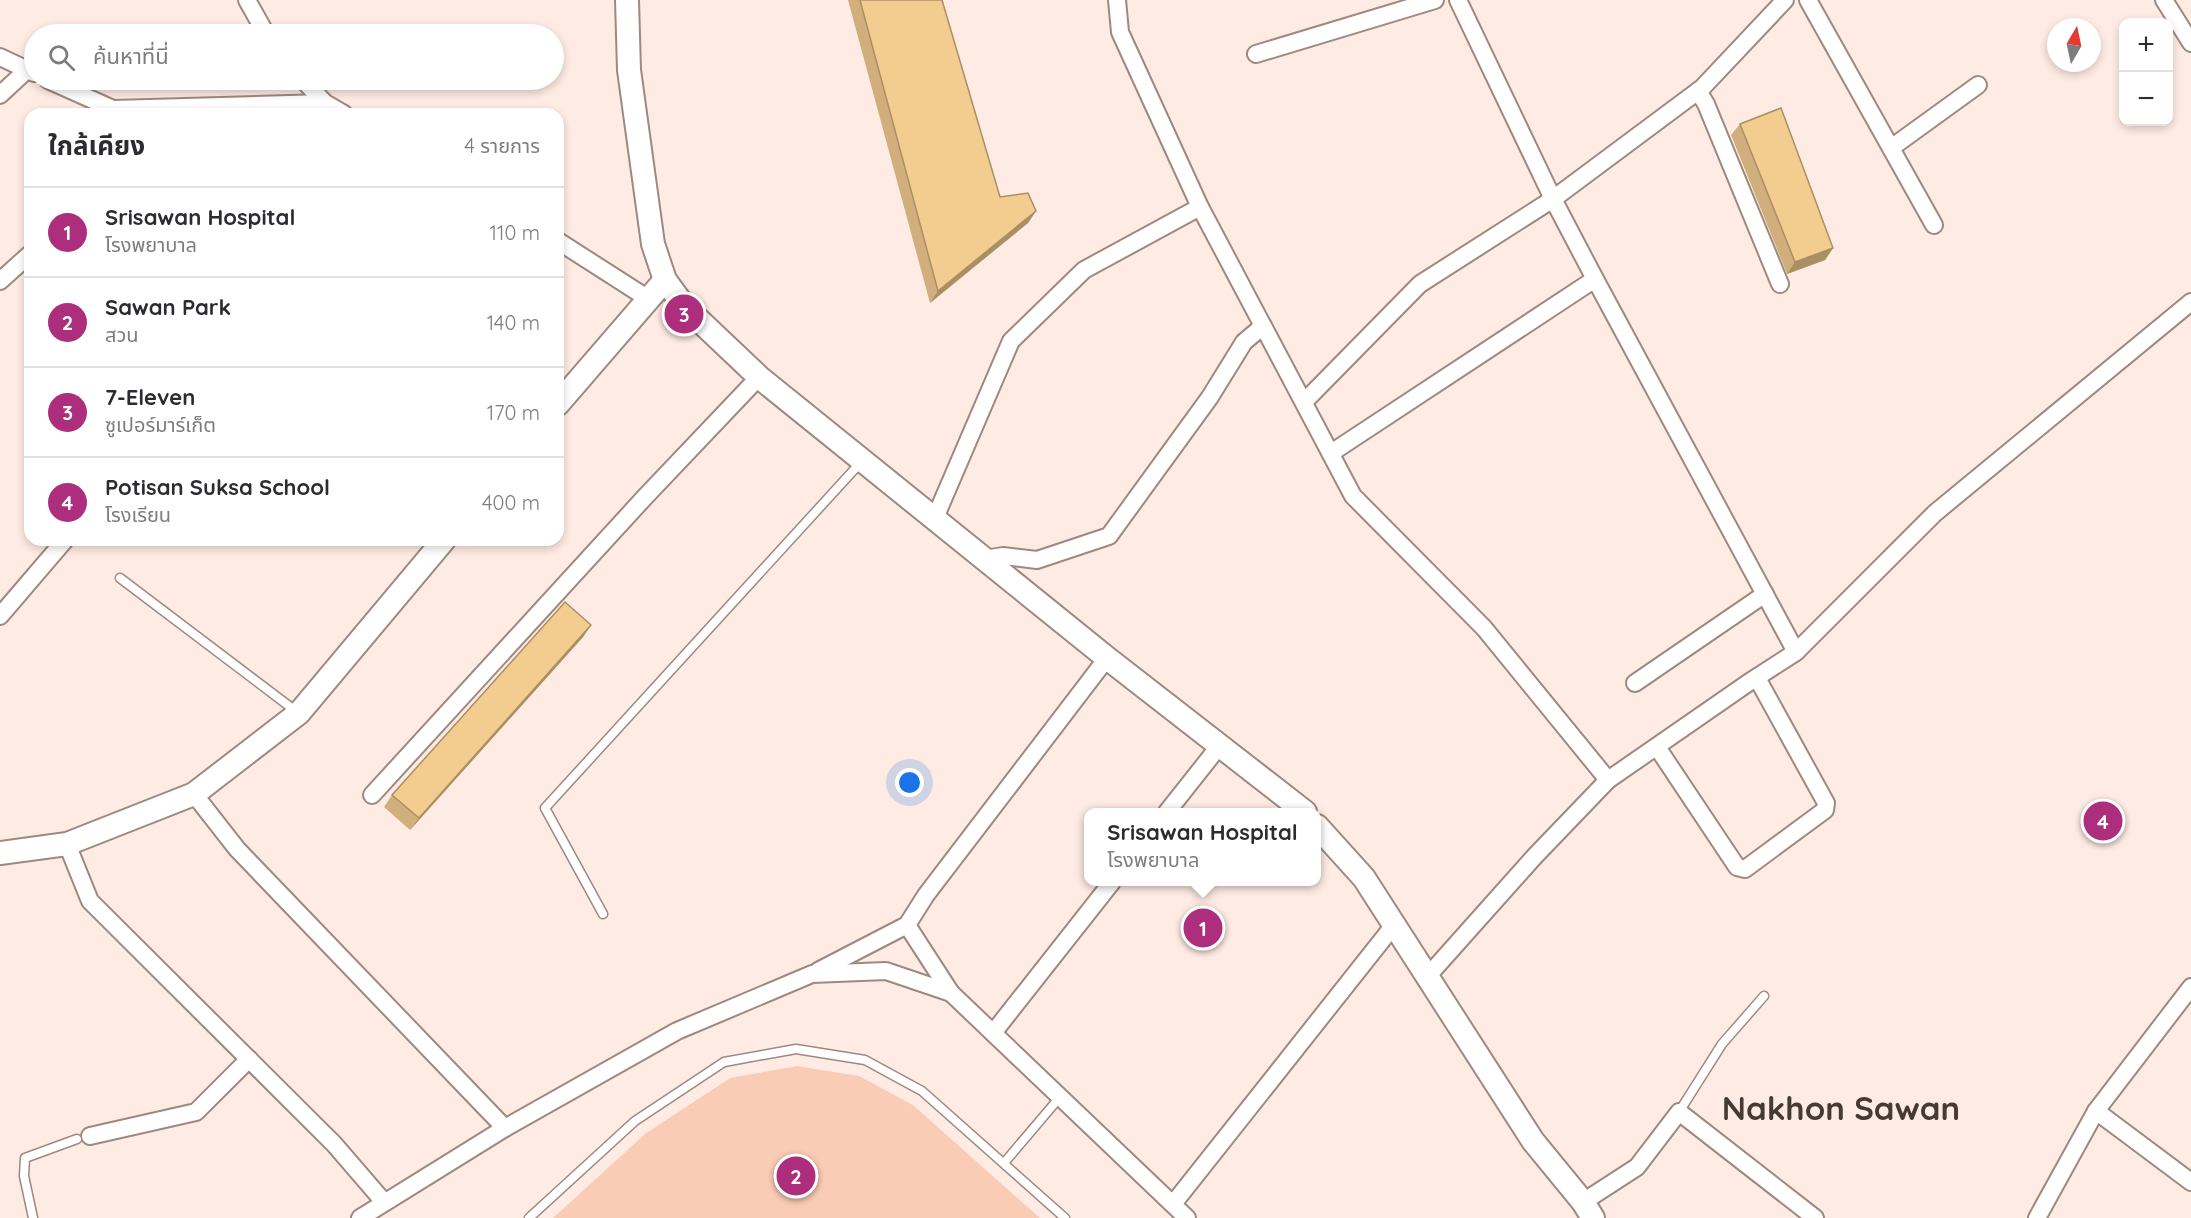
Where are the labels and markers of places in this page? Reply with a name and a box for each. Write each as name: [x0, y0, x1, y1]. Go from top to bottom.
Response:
pin: 3: [664, 292, 704, 336]
pin: 4: [2084, 798, 2122, 844]
pin: 1: [1184, 906, 1222, 950]
pin: 2: [776, 1154, 816, 1198]

